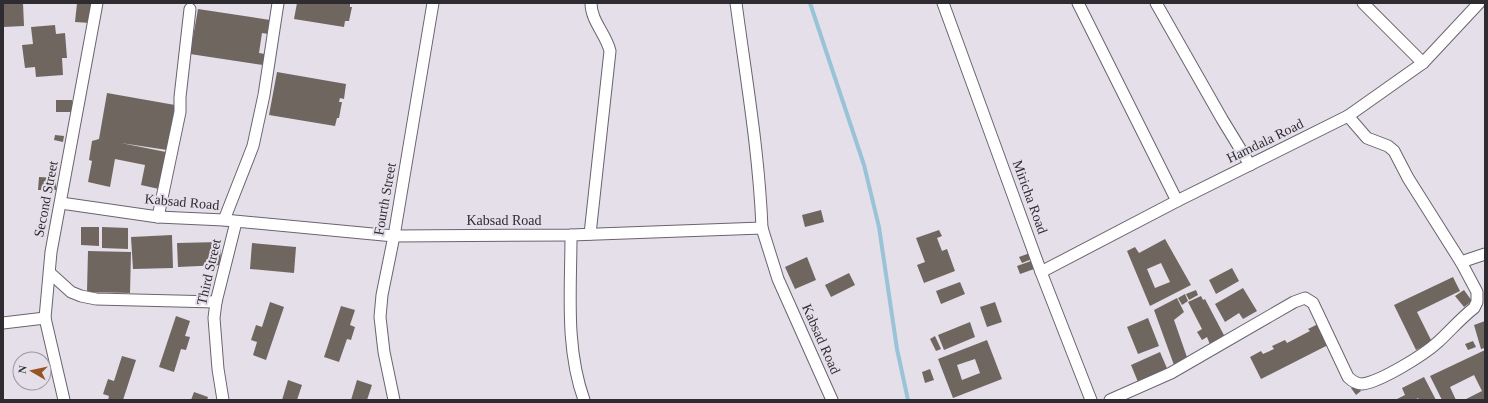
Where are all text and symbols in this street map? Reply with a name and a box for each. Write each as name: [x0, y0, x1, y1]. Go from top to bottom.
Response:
street label: Hamdala Road: [1224, 116, 1306, 166]
street label: Miricha Road: [1010, 158, 1050, 236]
street label: Second Street: [31, 159, 61, 238]
street label: Fourth Street: [371, 161, 399, 236]
street label: Kabsad Road: [144, 191, 220, 213]
street label: Kabsad Road: [466, 213, 542, 228]
street label: Third Street: [194, 237, 224, 306]
street label: Kabsad Road: [799, 302, 843, 376]
north arrow: [12, 351, 52, 391]
text: N: [16, 365, 29, 374]

